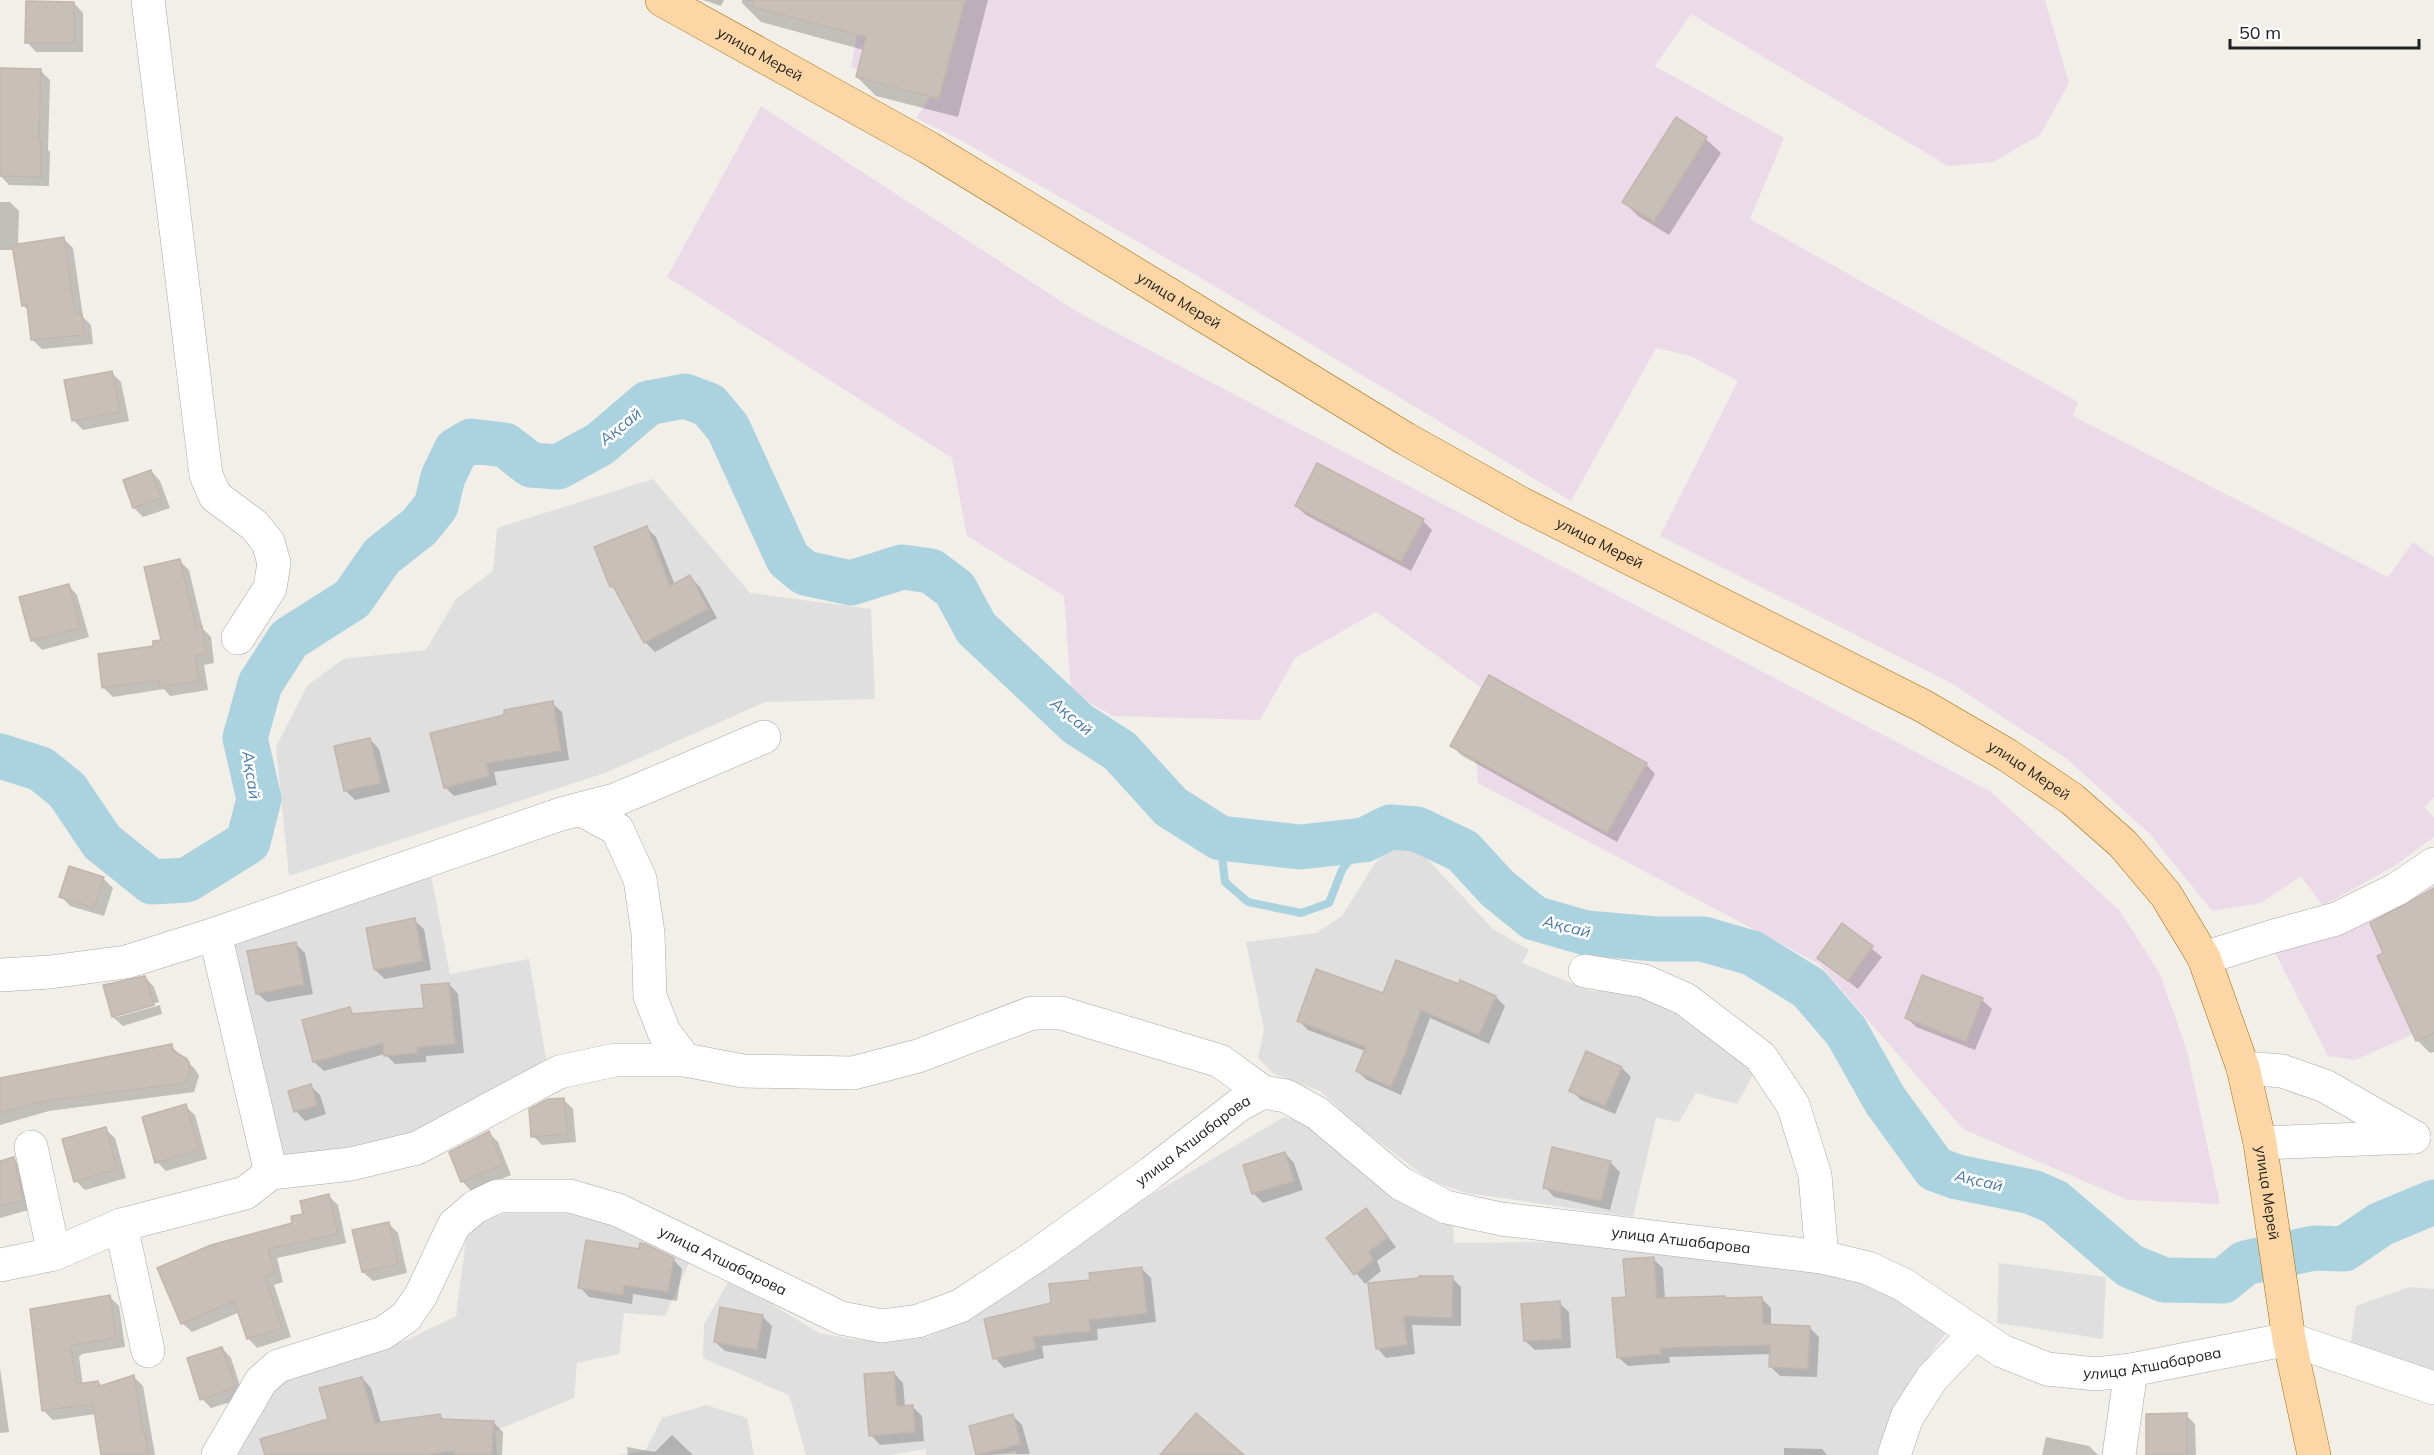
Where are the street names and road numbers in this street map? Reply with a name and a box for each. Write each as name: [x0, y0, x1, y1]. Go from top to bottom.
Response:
street label: улица Мерей: [714, 22, 806, 85]
street label: улица Мерей: [1134, 267, 1225, 333]
street label: улица Мерей: [1553, 513, 1647, 573]
street label: улица Мерей: [1984, 736, 2074, 804]
street label: улица Атшабарова: [1132, 1091, 1254, 1190]
street label: улица Мерей: [2251, 1144, 2284, 1241]
street label: улица Атшабарова: [656, 1221, 790, 1299]
street label: улица Атшабарова: [1611, 1222, 1752, 1257]
street label: улица Атшабарова: [2082, 1343, 2223, 1383]

